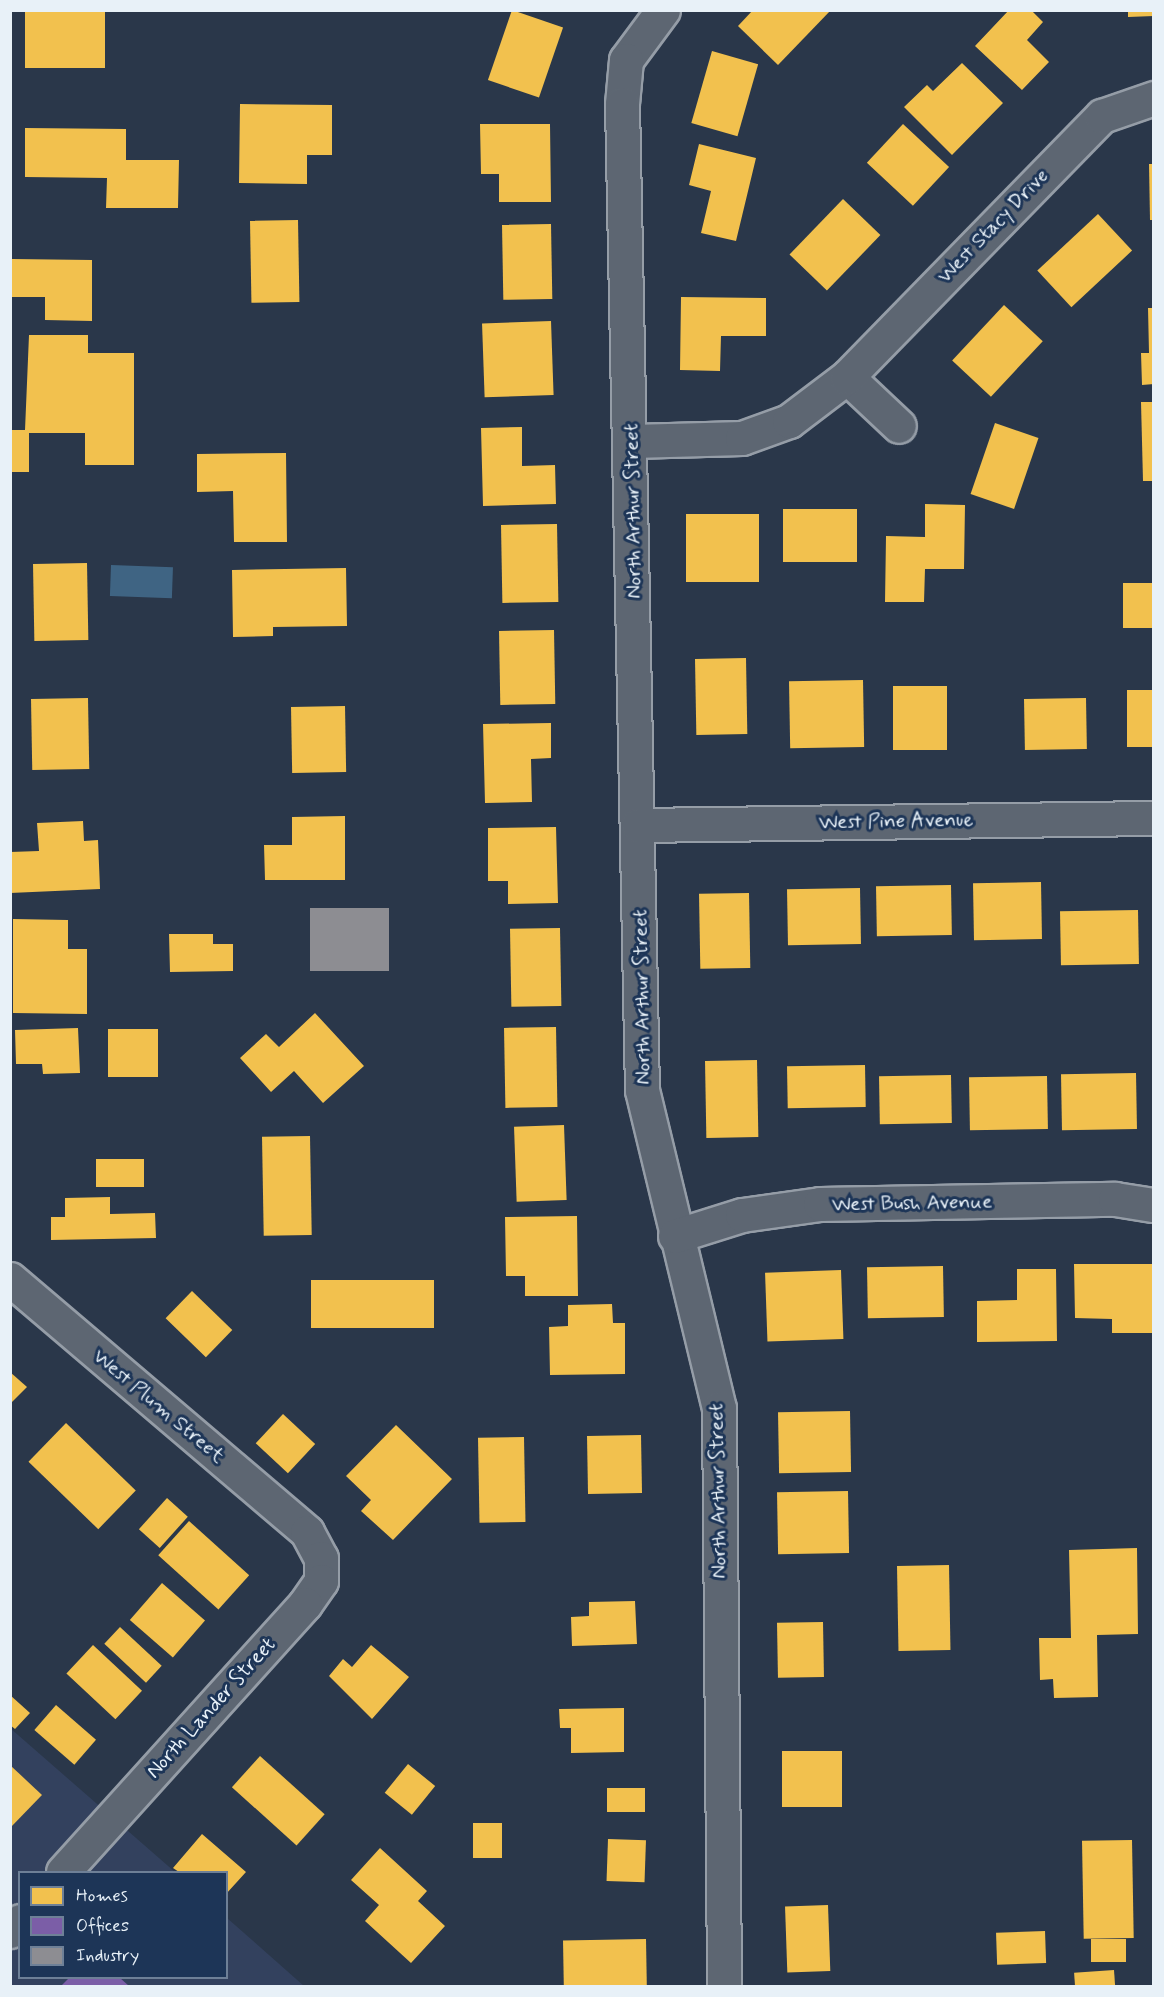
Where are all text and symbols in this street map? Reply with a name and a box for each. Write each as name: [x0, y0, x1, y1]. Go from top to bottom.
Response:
street label: West Stacy Drive: [932, 164, 1054, 288]
street label: North Arthur Street: [619, 421, 647, 601]
street label: West Pine Avenue: [817, 807, 975, 835]
street label: North Arthur Street: [628, 907, 656, 1087]
street label: West Bush Avenue: [832, 1189, 992, 1217]
street label: West Plum Street: [88, 1343, 230, 1469]
street label: North Arthur Street: [704, 1401, 732, 1581]
street label: North Lander Street: [140, 1631, 282, 1785]
legend: [18, 1871, 228, 1979]
text: Homes: [76, 1884, 128, 1908]
text: Offices: [76, 1914, 129, 1938]
text: Industry: [76, 1944, 139, 1968]

